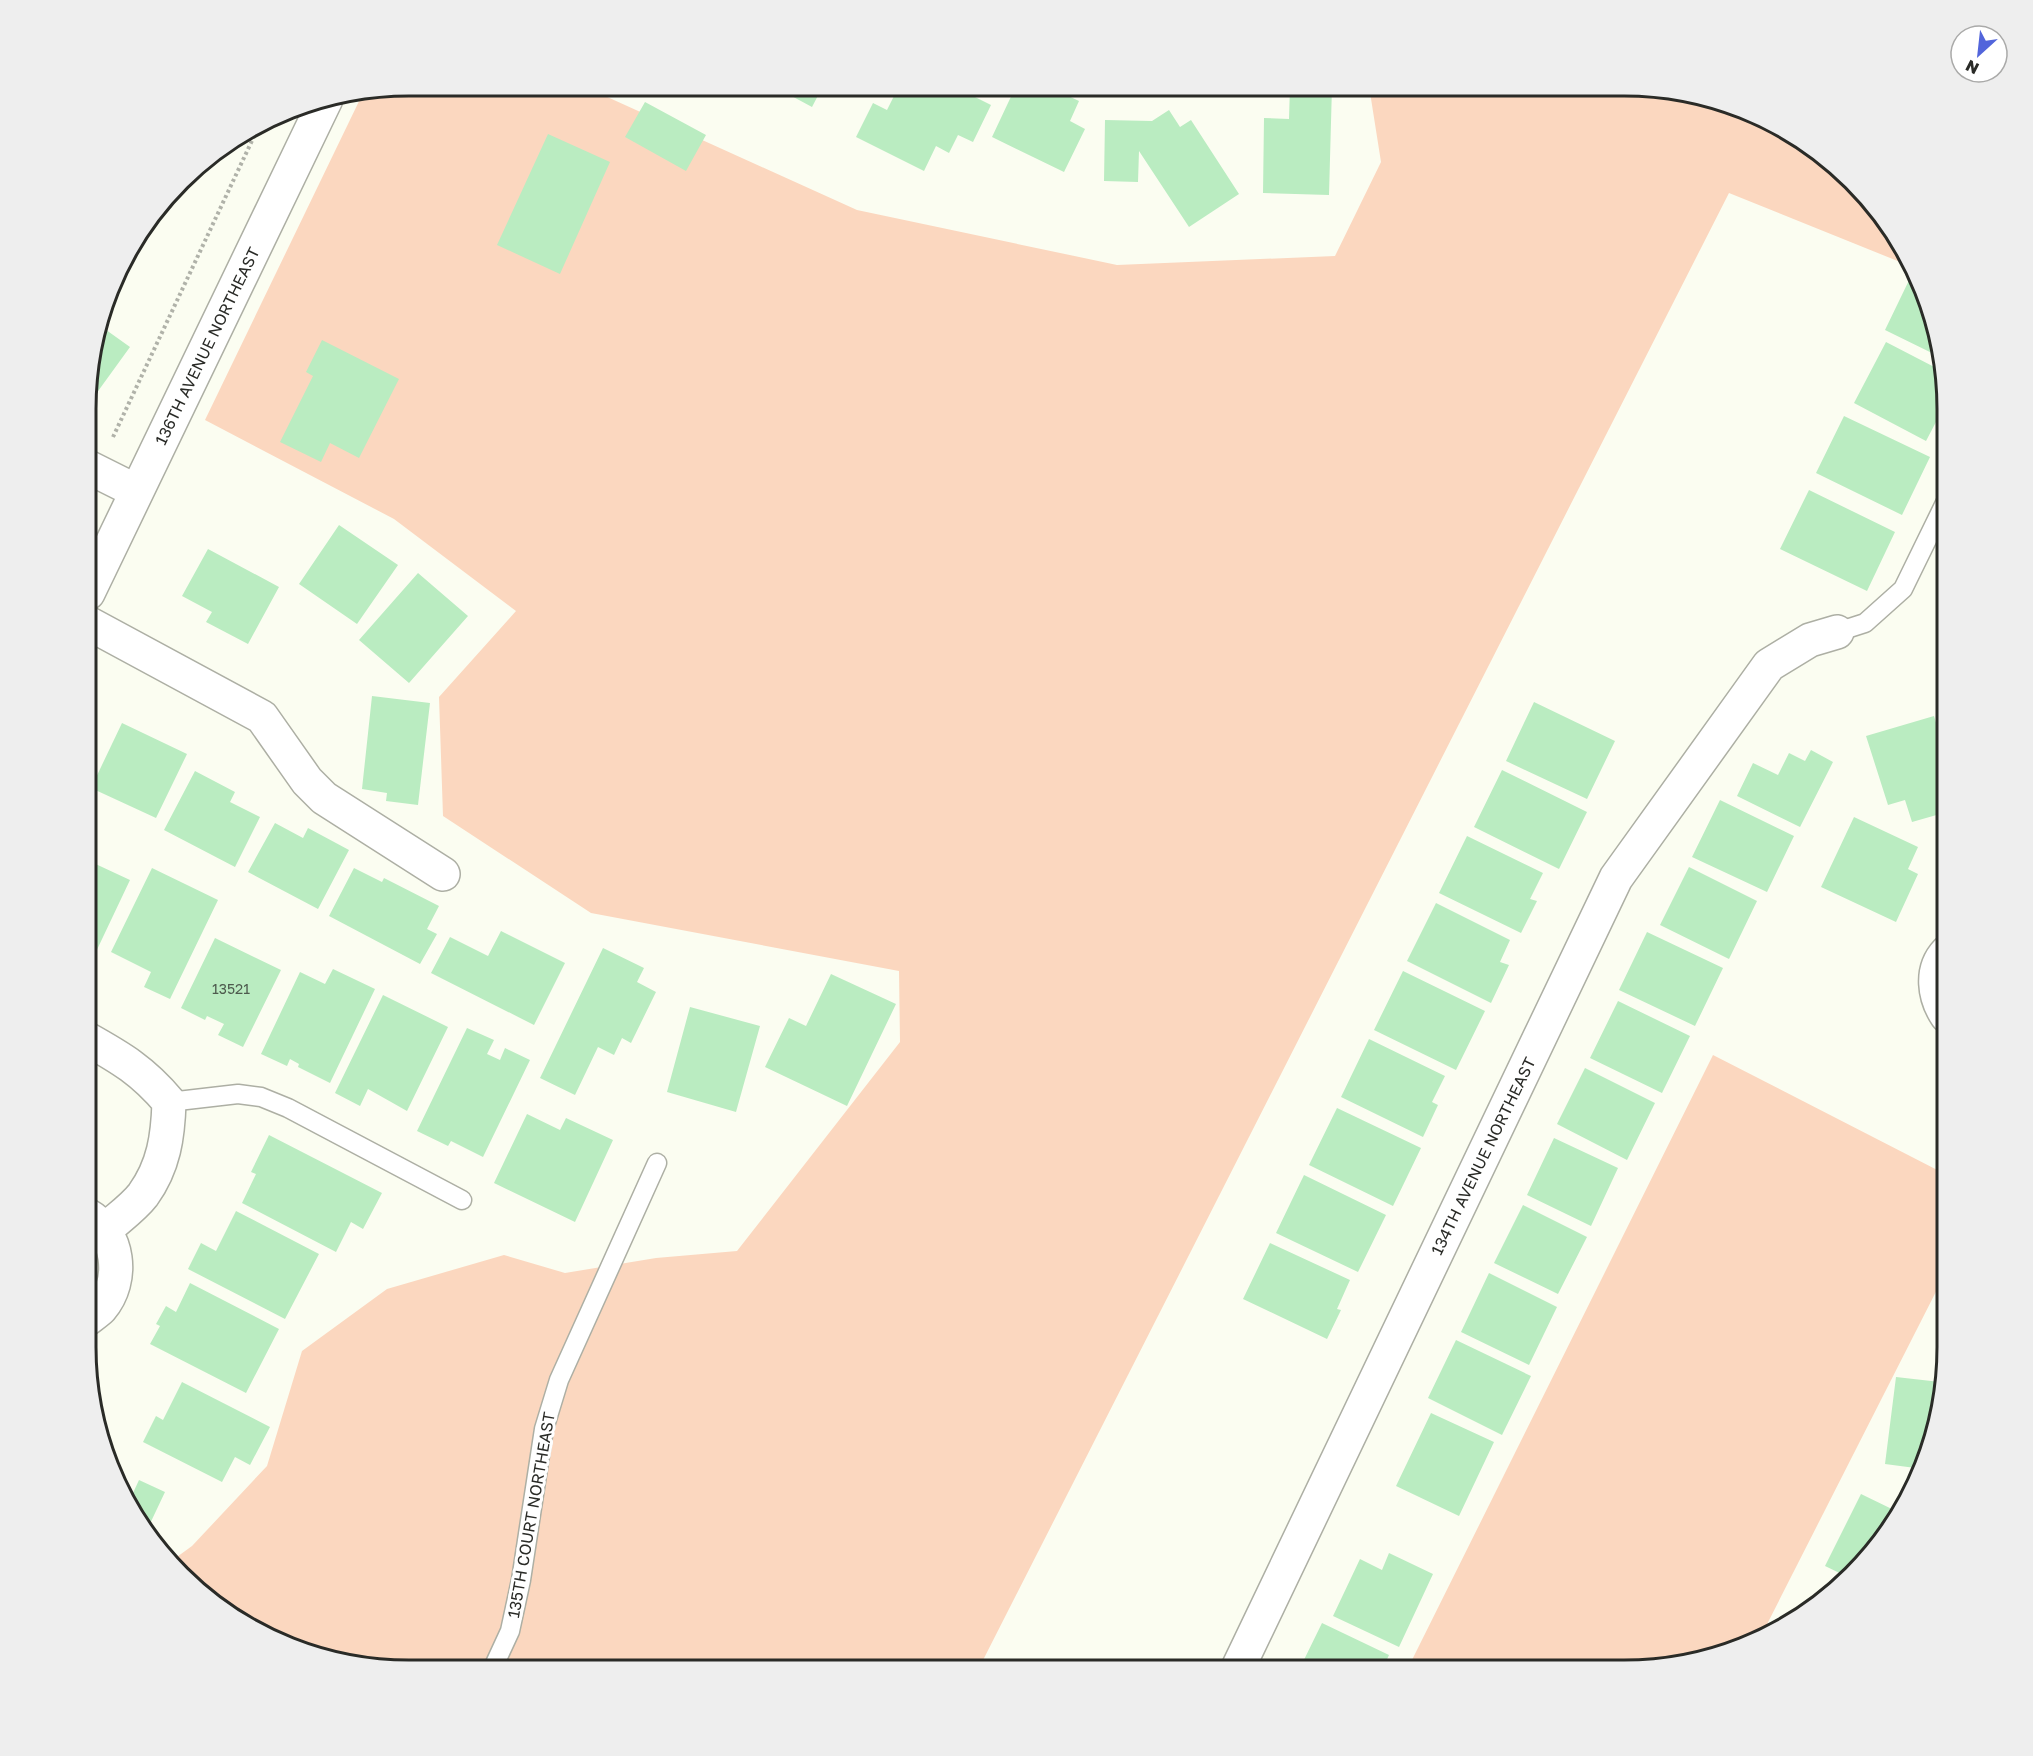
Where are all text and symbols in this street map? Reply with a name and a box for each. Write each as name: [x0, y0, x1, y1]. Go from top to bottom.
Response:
north arrow: [1949, 24, 2009, 84]
text: N: [1962, 56, 1982, 79]
street label: 136TH AVENUE NORTHEAST: [150, 244, 264, 448]
house number: 13521: [212, 980, 250, 997]
street label: 134TH AVENUE NORTHEAST: [1426, 1054, 1540, 1258]
street label: 135TH COURT NORTHEAST: [503, 1410, 559, 1619]

